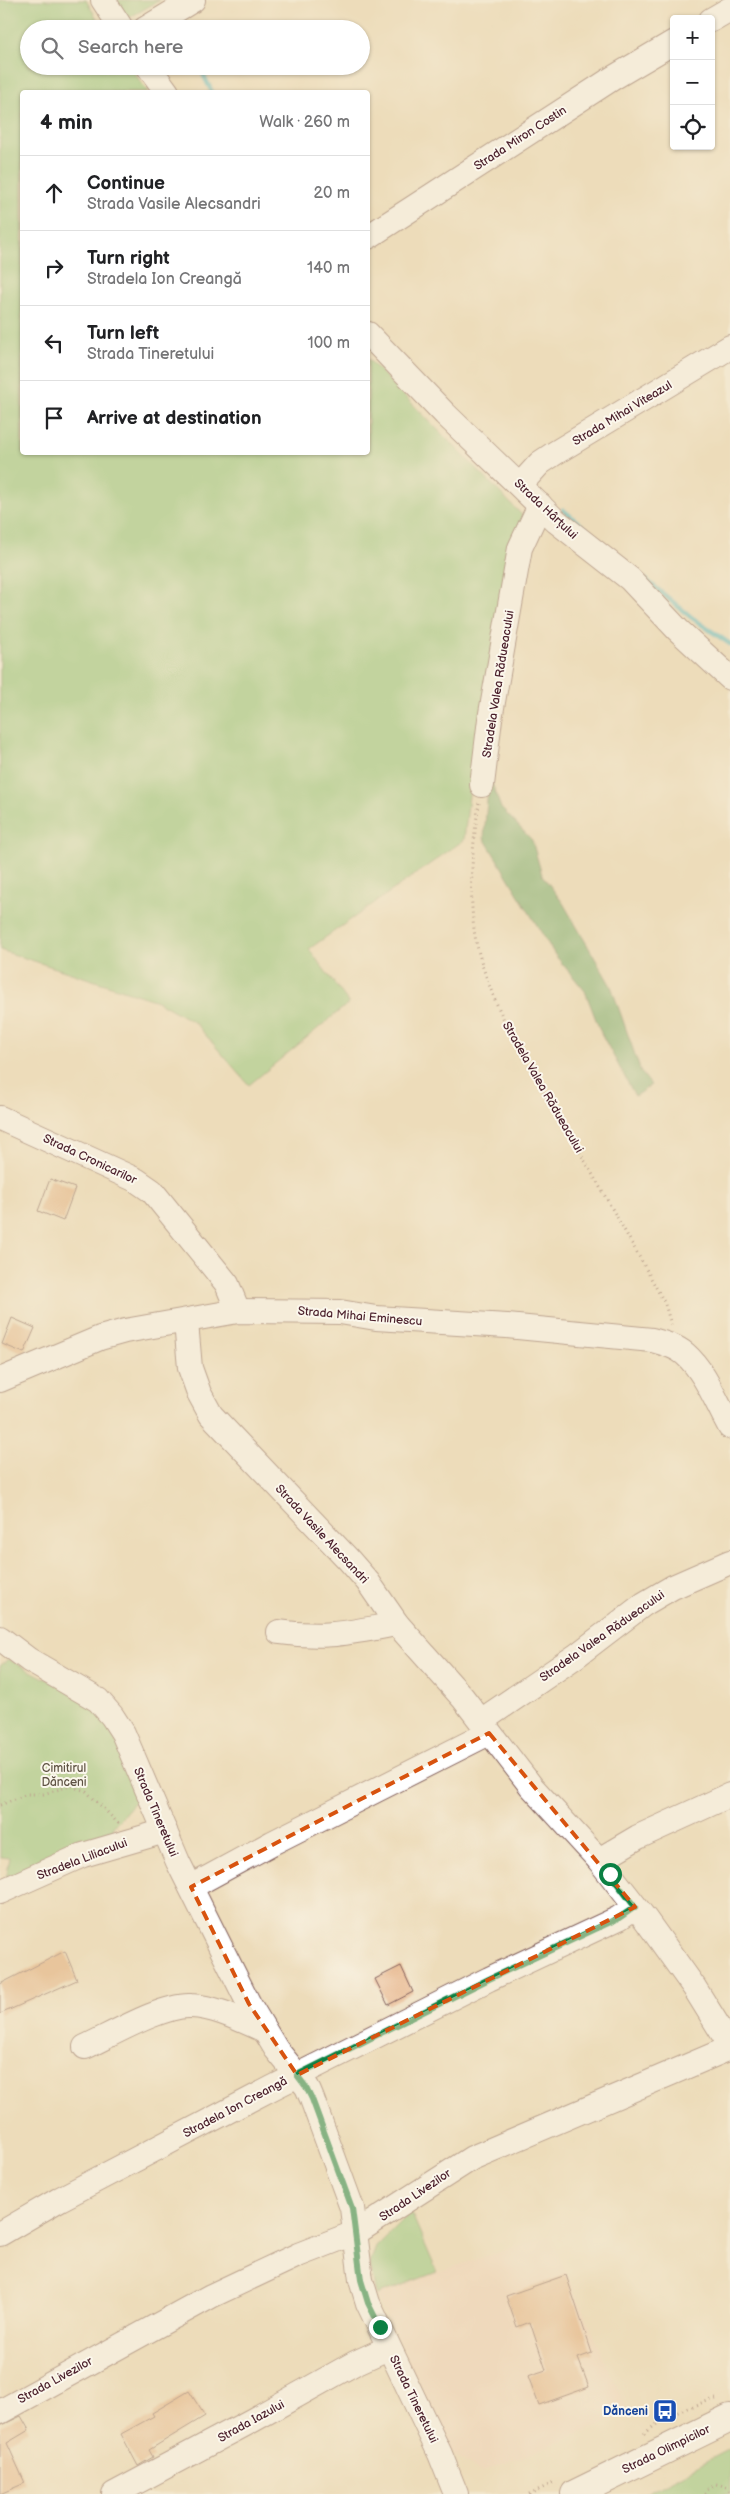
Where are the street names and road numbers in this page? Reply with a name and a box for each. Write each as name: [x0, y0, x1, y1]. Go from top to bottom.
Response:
street label: Strada Miron Costin: [471, 103, 570, 174]
street label: Strada Mihai Viteazul: [570, 378, 675, 449]
street label: Strada Hârțului: [511, 476, 581, 543]
street label: Stradela Valea Rădueacului: [479, 609, 518, 759]
street label: Stradela Valea Rădueacului: [499, 1019, 586, 1156]
street label: Strada Cronicarilor: [40, 1131, 140, 1188]
street label: Strada Mihai Eminescu: [297, 1304, 423, 1329]
street label: Strada Vasile Alecsandri: [272, 1482, 372, 1587]
street label: Stradela Valea Rădueacului: [537, 1587, 668, 1685]
street label: Strada Tineretului: [130, 1765, 181, 1859]
street label: Stradela Liliacului: [35, 1835, 130, 1884]
street label: Stradela Ion Creangă: [180, 2073, 290, 2141]
street label: Strada Livezilor: [377, 2166, 454, 2225]
street label: Strada Livezilor: [15, 2353, 96, 2407]
street label: Strada Tineretului: [386, 2353, 441, 2446]
street label: Strada Iazului: [215, 2397, 287, 2446]
street label: Strada Olimpicilor: [620, 2421, 713, 2477]

